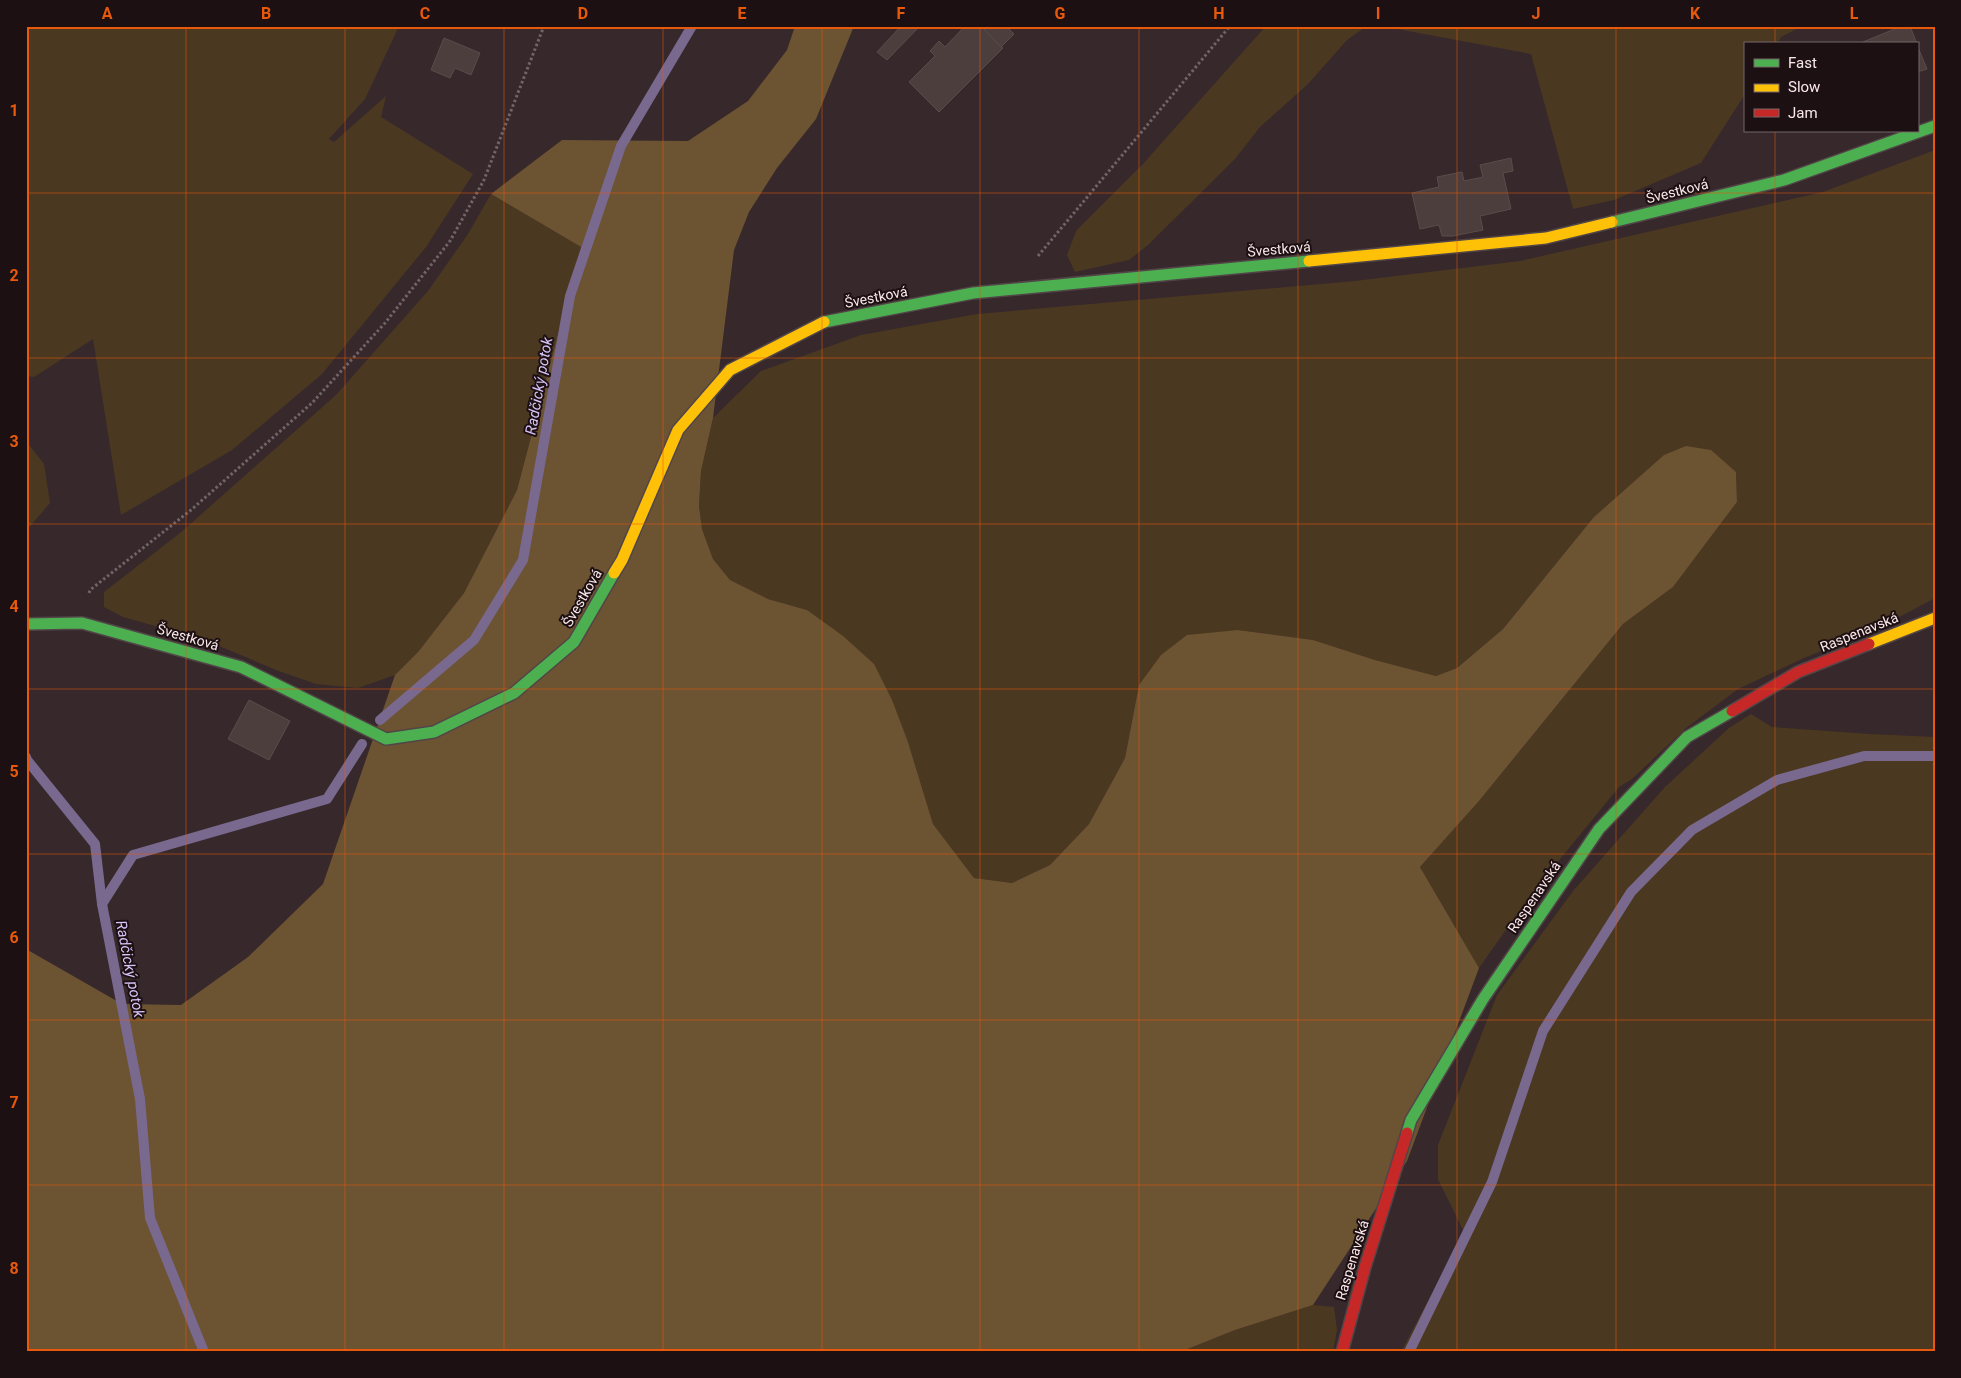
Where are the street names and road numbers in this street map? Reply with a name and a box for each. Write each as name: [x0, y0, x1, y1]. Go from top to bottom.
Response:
street label: Švestková: [1644, 175, 1710, 206]
street label: Švestková: [1247, 237, 1311, 260]
street label: Švestková: [843, 282, 909, 311]
street label: Švestková: [558, 566, 605, 630]
street label: Raspenavská: [1818, 609, 1900, 655]
street label: Švestková: [155, 620, 221, 653]
street label: Raspenavská: [1504, 858, 1564, 936]
street label: Raspenavská: [1332, 1218, 1372, 1302]

